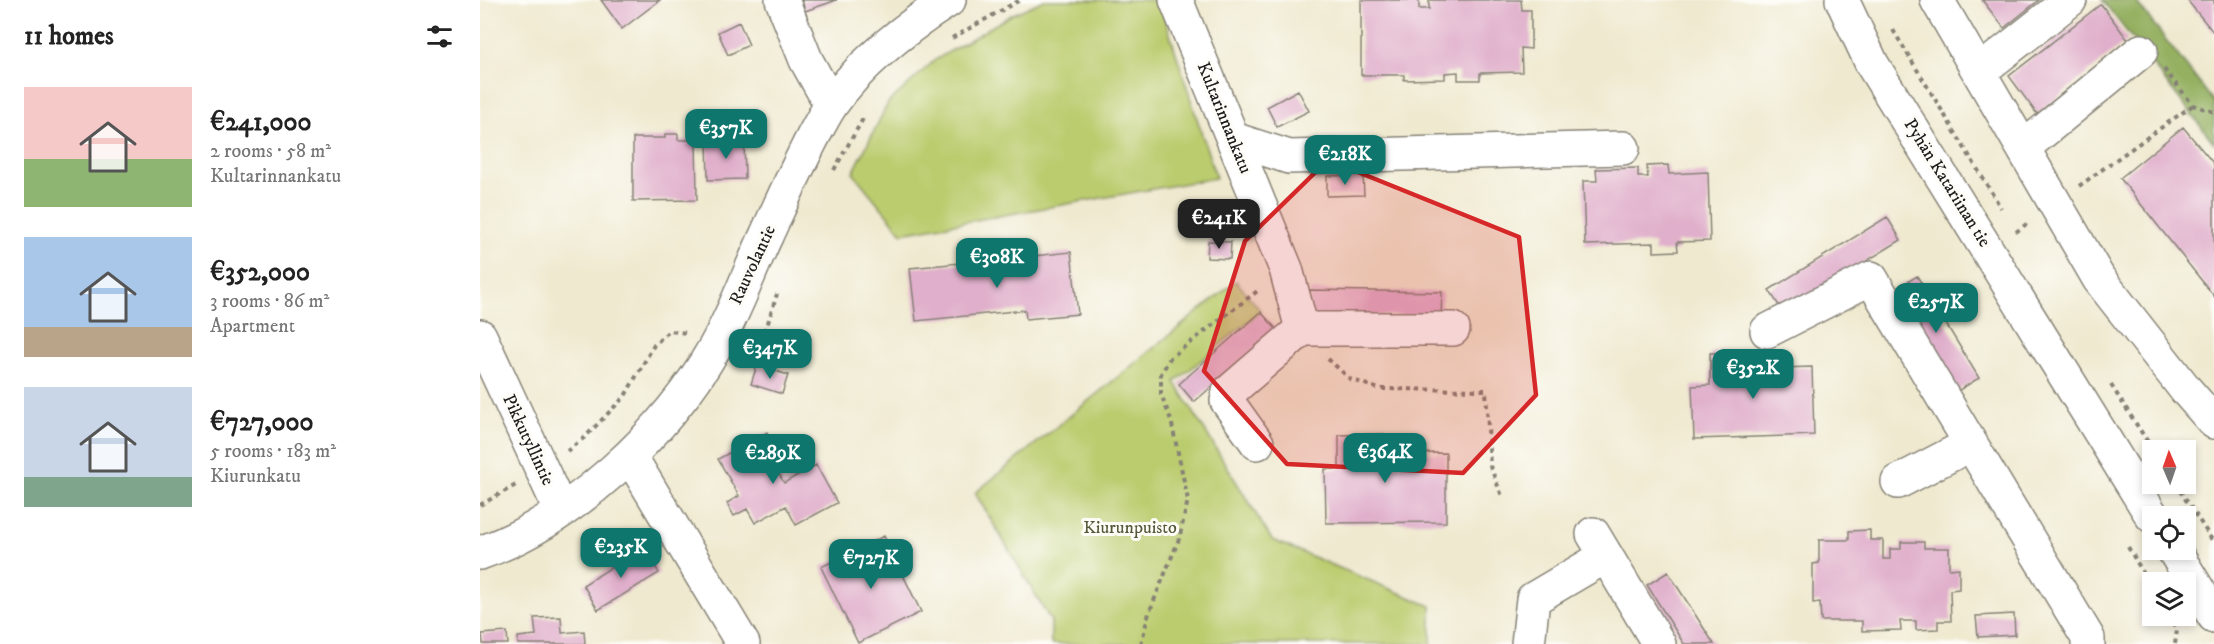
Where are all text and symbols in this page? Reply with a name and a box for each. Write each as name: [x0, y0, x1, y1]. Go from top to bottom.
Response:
text: 11 homes: [24, 20, 114, 53]
icon: filters: [423, 20, 456, 53]
street label: Kultarinnankatu: [1192, 59, 1256, 177]
text: €241,000: [210, 106, 312, 139]
pin: €357K: [684, 109, 768, 160]
icon: home: [72, 111, 144, 183]
street label: Pyhän Katariinan tie: [1899, 115, 1995, 251]
text: €357K: [699, 116, 753, 141]
pin: €218K: [1303, 135, 1387, 186]
text: 2 rooms · 58 m²: [210, 139, 331, 164]
text: €218K: [1319, 142, 1371, 167]
text: Kultarinnankatu: [210, 164, 341, 189]
pin: €241K: [1177, 199, 1261, 250]
text: €241K: [1192, 206, 1246, 231]
street label: Rauvolantie: [725, 222, 781, 308]
pin: €308K: [955, 238, 1039, 289]
text: €308K: [970, 245, 1024, 270]
text: €352,000: [210, 256, 310, 289]
icon: home: [72, 261, 144, 333]
pin: €257K: [1894, 283, 1978, 334]
text: 3 rooms · 86 m²: [210, 289, 329, 314]
text: €257K: [1908, 290, 1964, 315]
text: Apartment: [210, 314, 295, 339]
pin: €347K: [728, 329, 812, 380]
text: €347K: [743, 336, 797, 361]
pin: €352K: [1711, 349, 1795, 400]
text: €352K: [1727, 356, 1780, 381]
street label: Pikkutyllintie: [497, 391, 559, 489]
text: €727,000: [210, 406, 314, 439]
icon: home: [72, 411, 144, 483]
pin: €364K: [1343, 433, 1427, 484]
pin: €289K: [731, 434, 815, 485]
text: 5 rooms · 183 m²: [210, 439, 336, 464]
text: €364K: [1357, 440, 1413, 465]
north arrow: [2142, 440, 2196, 494]
map controls: [2142, 440, 2196, 626]
text: €289K: [745, 441, 801, 466]
text: Kiurunkatu: [210, 464, 301, 489]
button: locate: [2142, 506, 2196, 560]
park label: Kiurunpuisto: [1083, 517, 1177, 539]
pin: €235K: [579, 528, 663, 579]
text: €235K: [595, 535, 648, 560]
pin: €727K: [829, 539, 913, 590]
text: €727K: [843, 546, 899, 571]
button: layers: [2142, 572, 2196, 626]

